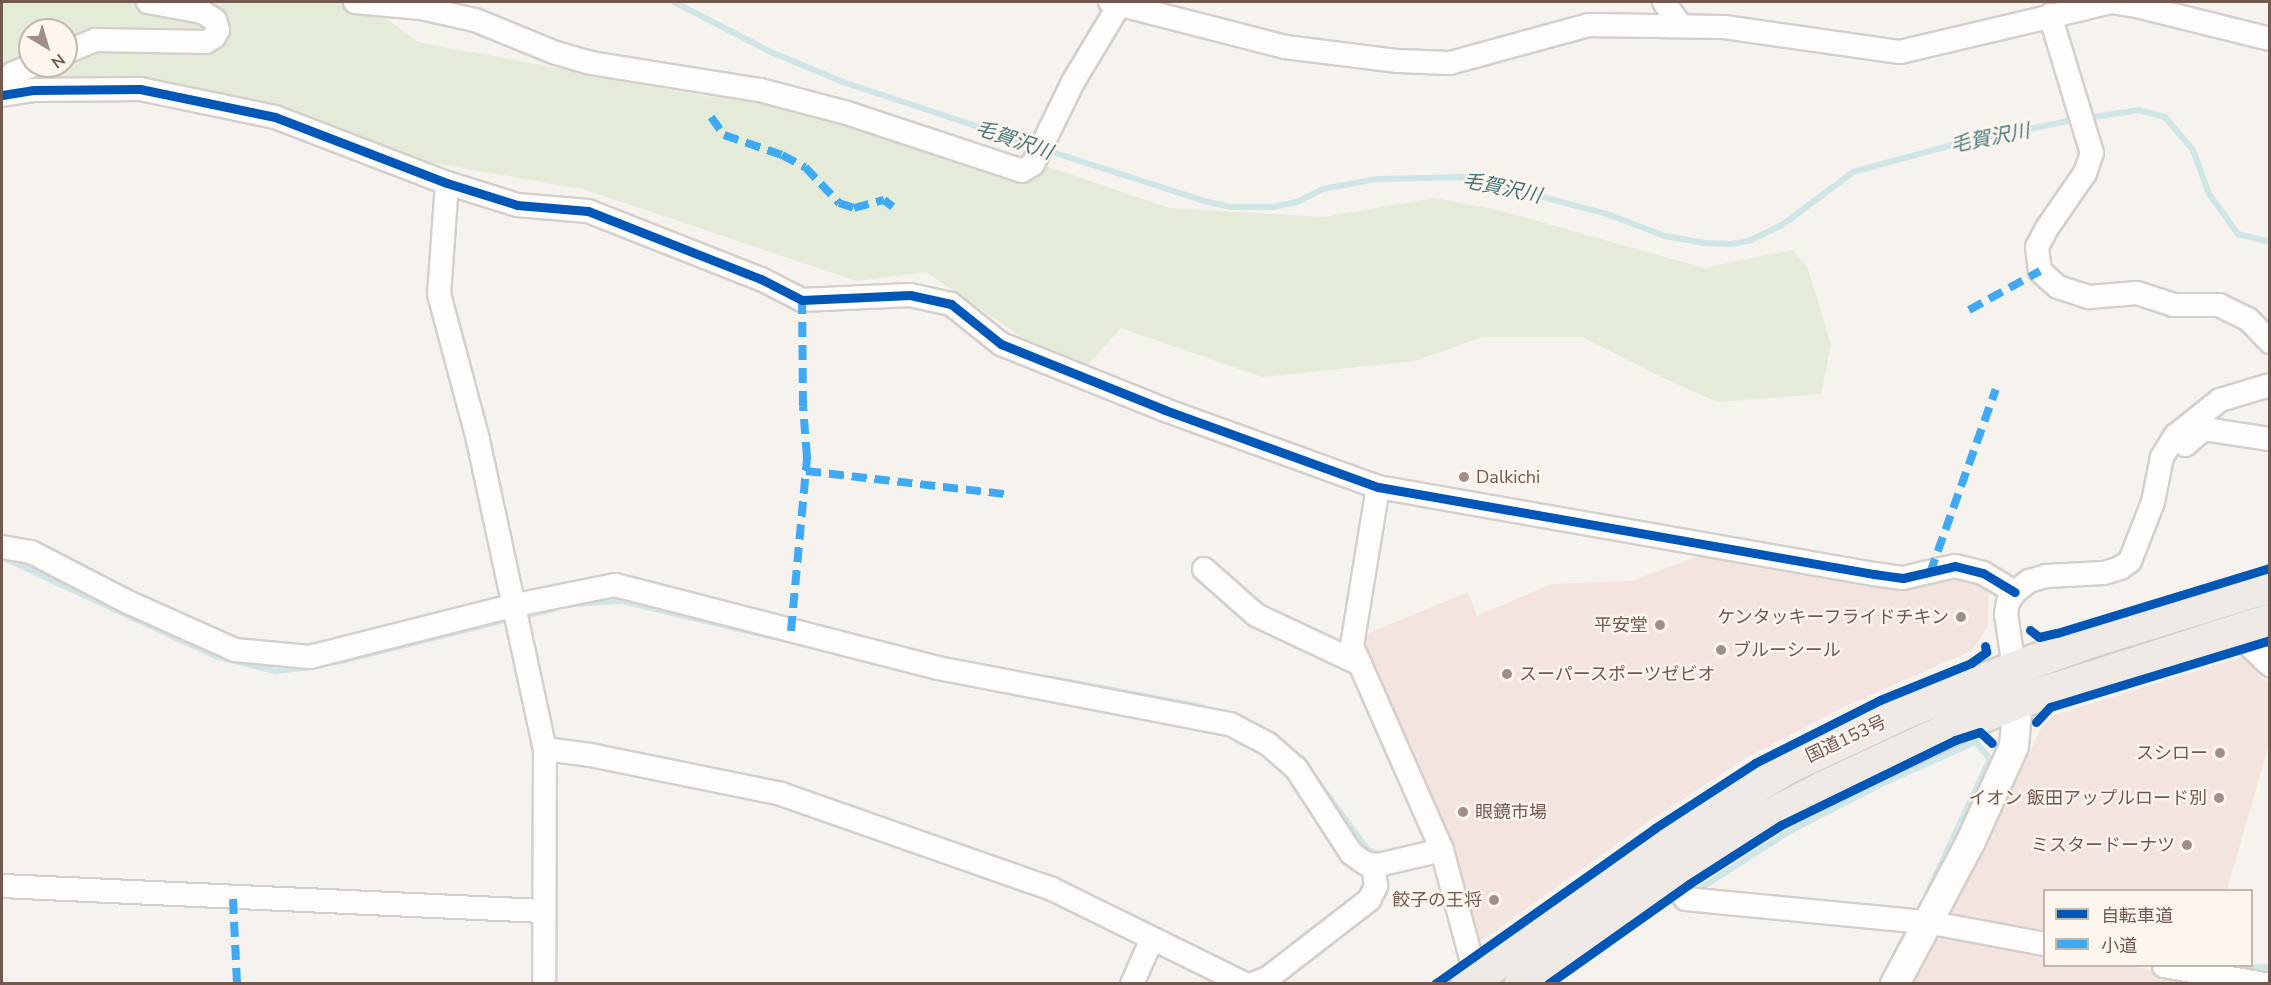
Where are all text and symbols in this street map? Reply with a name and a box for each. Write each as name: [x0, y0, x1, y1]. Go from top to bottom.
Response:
north arrow: [18, 18, 78, 78]
text: N: [46, 48, 69, 73]
water label: 毛賀沢川: [972, 116, 1056, 164]
water label: 毛賀沢川: [1948, 119, 2032, 157]
water label: 毛賀沢川: [1460, 168, 1544, 208]
place label: Dalkichi: [1476, 466, 1540, 488]
marker: Dalkichi: [1457, 470, 1471, 484]
place label: ケンタッキーフライドチキン: [1715, 606, 1949, 628]
marker: ケンタッキーフライドチキン: [1954, 610, 1968, 624]
place label: 平安堂: [1594, 614, 1648, 636]
marker: 平安堂: [1653, 618, 1667, 632]
place label: ブルーシール: [1733, 639, 1841, 661]
marker: ブルーシール: [1714, 643, 1728, 657]
place label: スーパースポーツゼビオ: [1519, 663, 1717, 685]
marker: スーパースポーツゼビオ: [1500, 667, 1514, 681]
street label: 国道153号: [1802, 711, 1890, 767]
place label: スシロー: [2136, 742, 2208, 764]
marker: スシロー: [2213, 746, 2227, 760]
place label: イオン 飯田アップルロード別: [1968, 787, 2207, 809]
marker: イオン 飯田アップルロード別: [2212, 791, 2226, 805]
place label: 眼鏡市場: [1475, 801, 1547, 823]
marker: 眼鏡市場: [1456, 805, 1470, 819]
place label: ミスタードーナツ: [2031, 834, 2175, 856]
marker: ミスタードーナツ: [2180, 838, 2194, 852]
place label: 餃子の王将: [1392, 889, 1482, 911]
legend: [2043, 889, 2253, 967]
marker: 餃子の王将: [1487, 893, 1501, 907]
text: 自転車道: [2101, 904, 2173, 928]
text: 小道: [2101, 934, 2137, 958]

